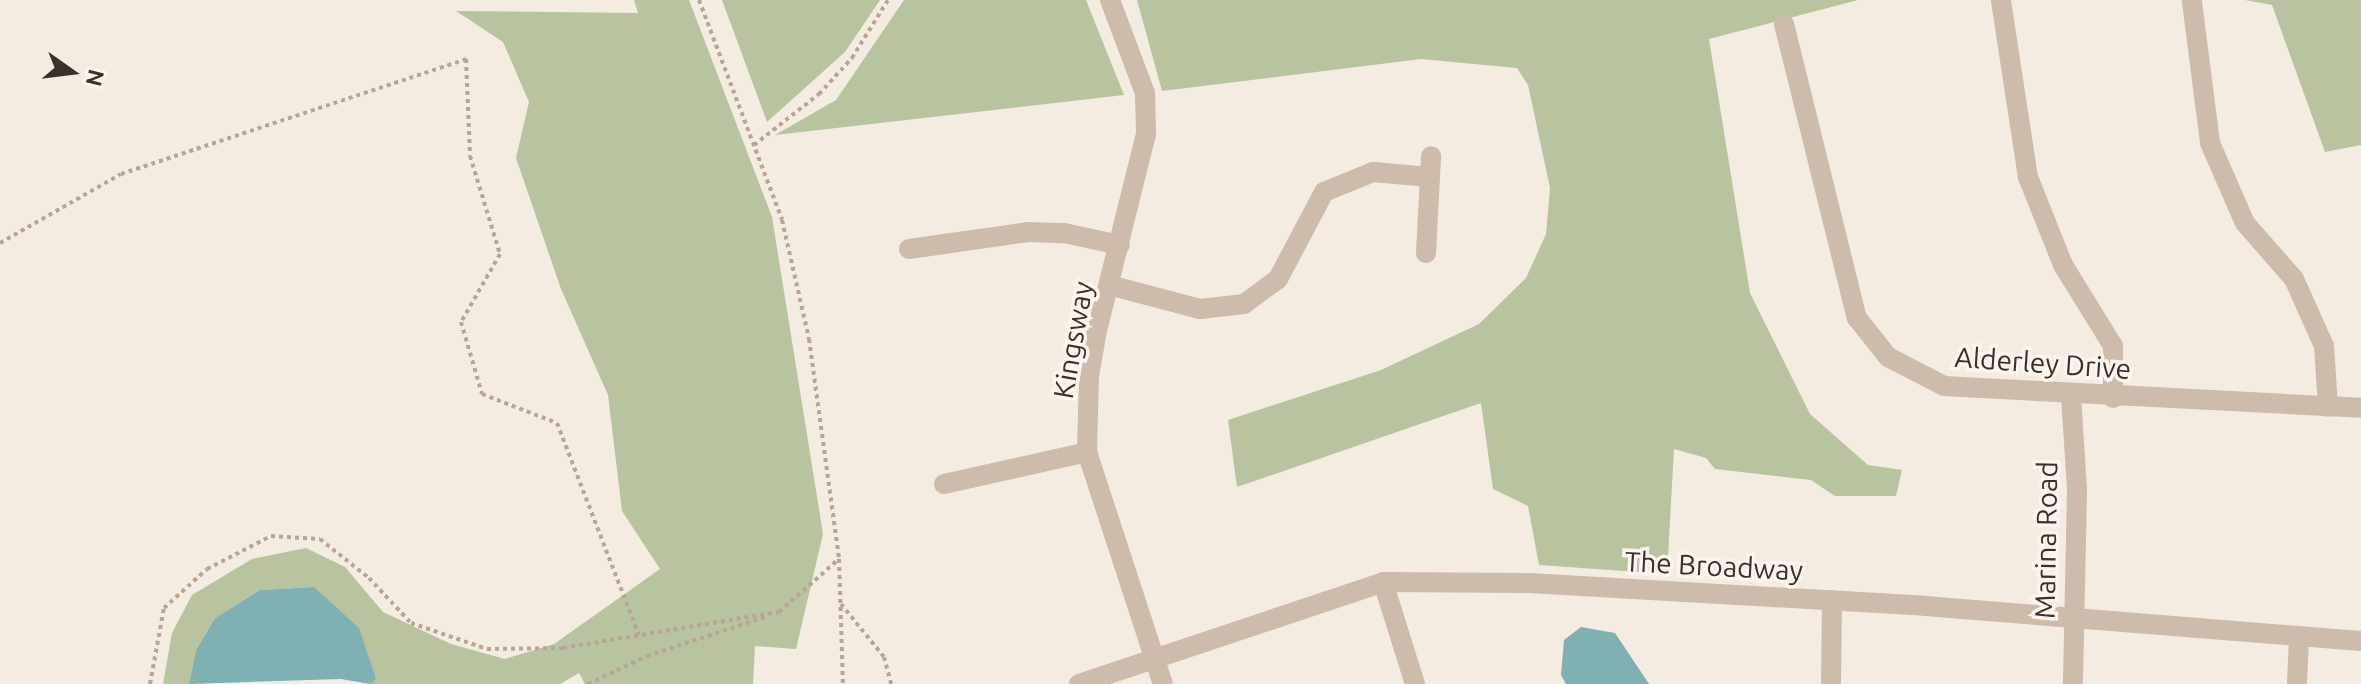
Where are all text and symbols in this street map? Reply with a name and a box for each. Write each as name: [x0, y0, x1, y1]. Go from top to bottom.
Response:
north arrow: [32, 32, 112, 112]
text: N: [82, 67, 110, 89]
street label: Kingsway: [1046, 279, 1100, 401]
street label: Alderley Drive: [1954, 340, 2132, 386]
street label: Marina Road: [2028, 461, 2064, 619]
street label: The Broadway: [1624, 545, 1804, 587]

